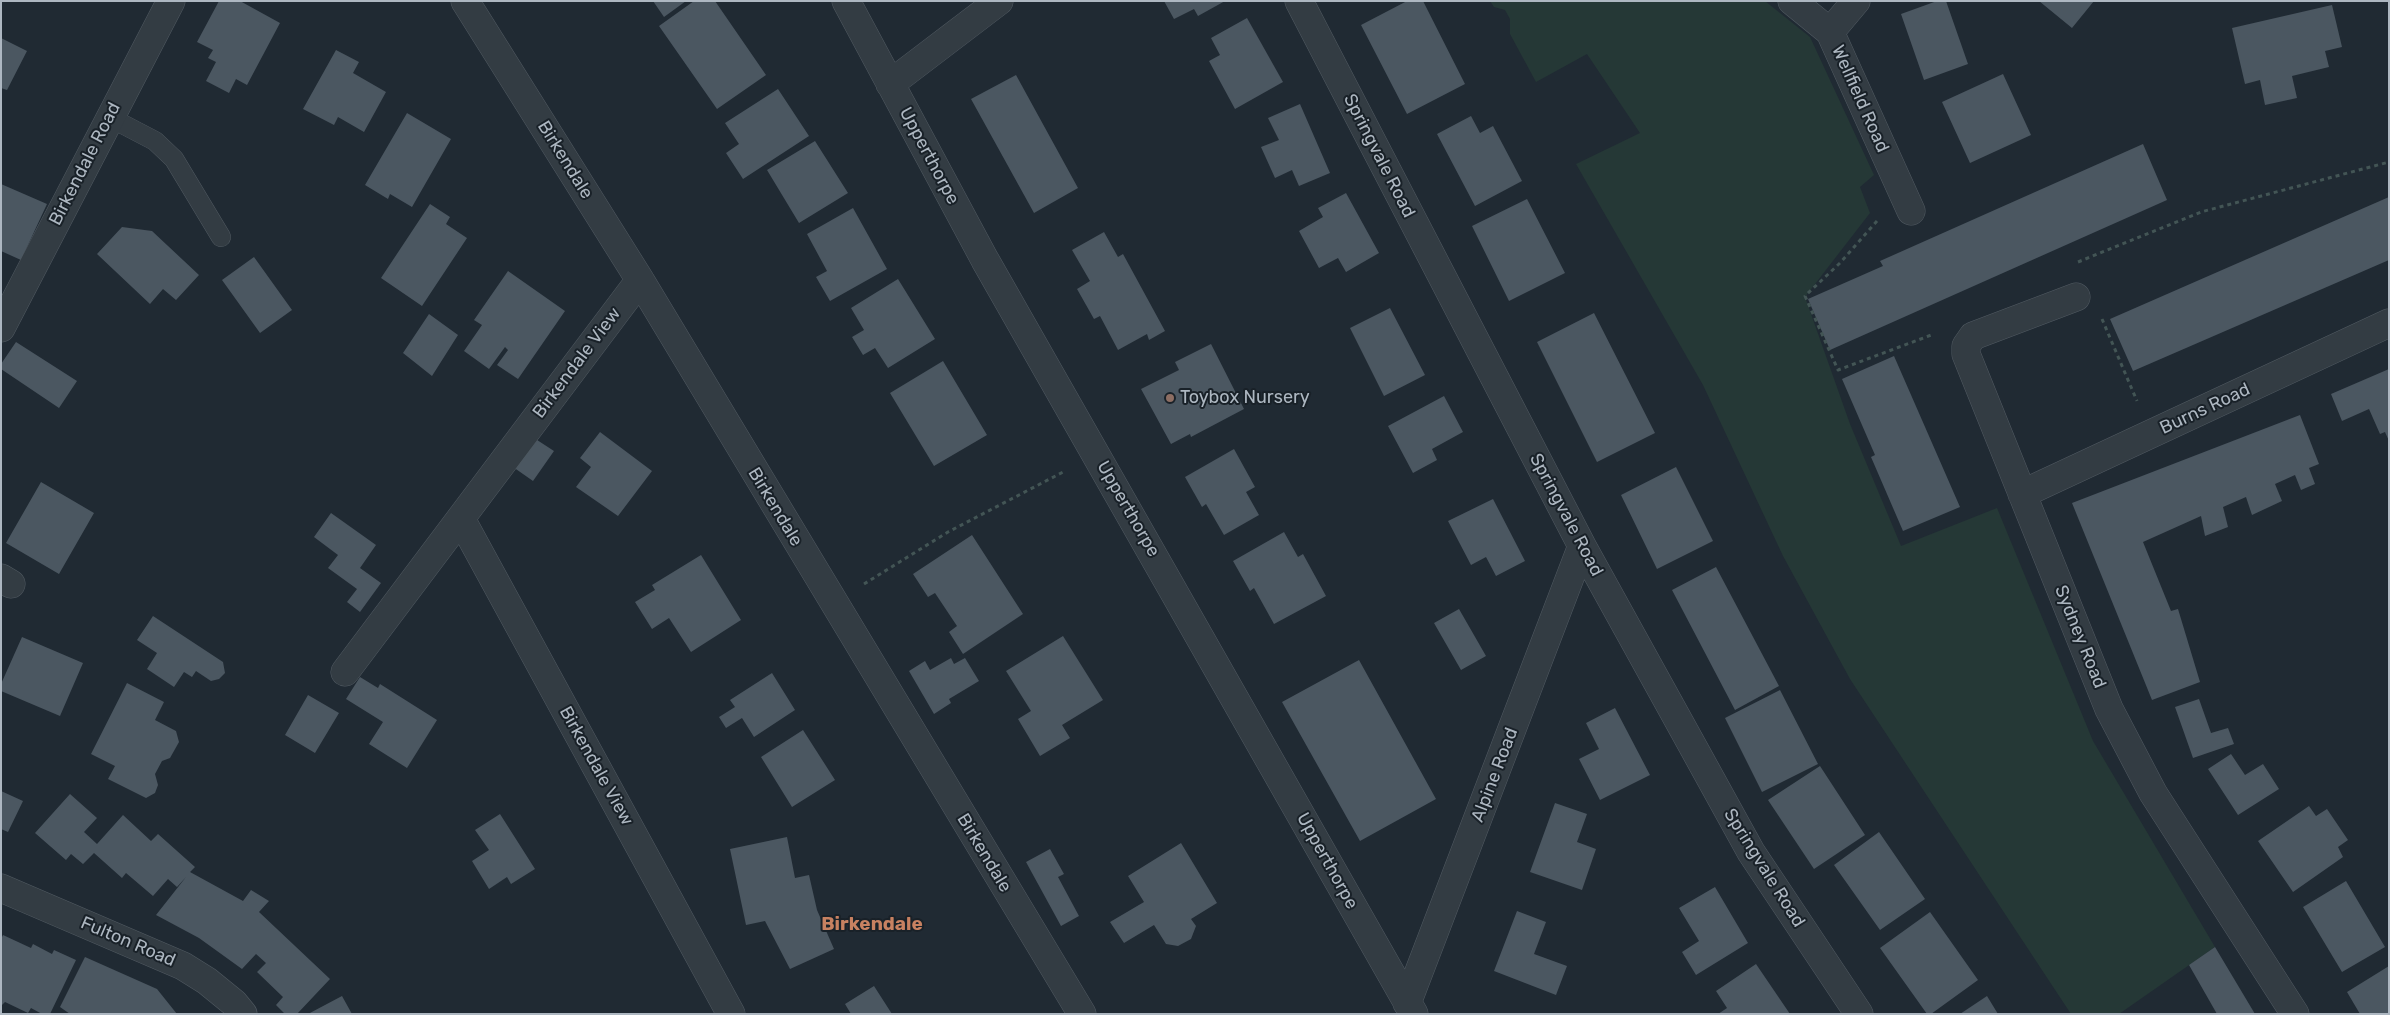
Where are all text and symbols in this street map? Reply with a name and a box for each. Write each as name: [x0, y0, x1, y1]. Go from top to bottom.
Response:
street label: Wellfield Road: [1827, 42, 1893, 156]
street label: Springvale Road: [1339, 91, 1419, 221]
street label: Birkendale Road: [45, 99, 125, 229]
street label: Upperthorpe: [894, 104, 964, 208]
street label: Birkendale: [532, 117, 598, 203]
street label: Birkendale View: [528, 303, 626, 423]
street label: Burns Road: [2157, 379, 2253, 439]
place label: Toybox Nursery: [1180, 387, 1310, 409]
marker: Toybox Nursery: [1164, 392, 1176, 404]
street label: Springvale Road: [1525, 450, 1607, 580]
street label: Upperthorpe: [1092, 457, 1164, 561]
street label: Birkendale: [743, 464, 807, 550]
street label: Sydney Road: [2050, 582, 2110, 692]
street label: Birkendale View: [554, 703, 638, 829]
street label: Alpine Road: [1467, 725, 1523, 825]
street label: Springvale Road: [1719, 805, 1809, 931]
street label: Upperthorpe: [1292, 809, 1362, 913]
street label: Birkendale: [952, 810, 1016, 896]
street label: Fulton Road: [77, 912, 179, 972]
district label: Birkendale: [821, 914, 923, 936]

